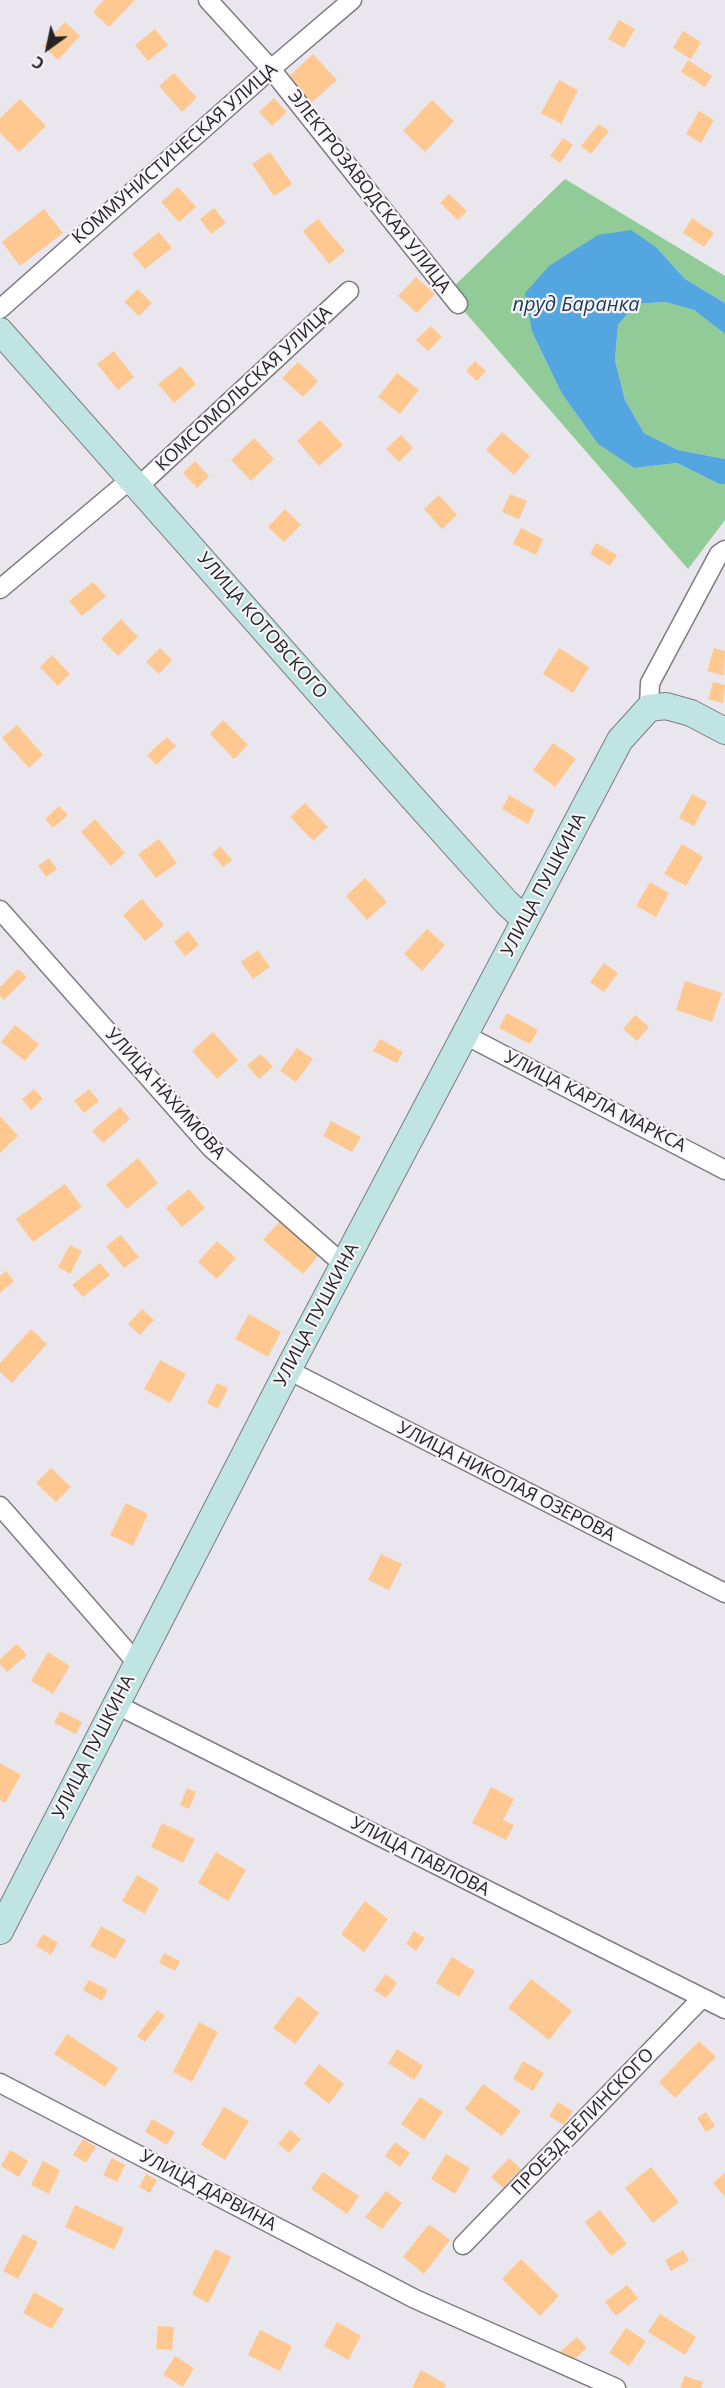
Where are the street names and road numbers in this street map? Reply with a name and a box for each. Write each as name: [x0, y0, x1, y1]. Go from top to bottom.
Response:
street label: КОММУНИСТИЧЕСКАЯ УЛИЦА: [68, 59, 282, 249]
street label: ЭЛЕКТРОЗАВОДСКАЯ УЛИЦА: [283, 86, 455, 298]
street label: КОМСОМОЛЬСКАЯ УЛИЦА: [152, 302, 336, 476]
street label: УЛИЦА КОТОВСКОГО: [193, 548, 331, 704]
street label: УЛИЦА ПУШКИНА: [497, 810, 591, 960]
street label: УЛИЦА НАХИМОВА: [101, 1024, 229, 1164]
street label: УЛИЦА КАРЛА МАРКСА: [501, 1047, 689, 1157]
street label: УЛИЦА ПУШКИНА: [270, 1240, 364, 1390]
street label: УЛИЦА НИКОЛАЯ ОЗЕРОВА: [394, 1418, 618, 1546]
street label: УЛИЦА ПУШКИНА: [48, 1671, 140, 1823]
street label: УЛИЦА ПАВЛОВА: [347, 1813, 493, 1901]
street label: ПРОЕЗД БЕЛИНСКОГО: [507, 2044, 659, 2200]
street label: УЛИЦА ДАРВИНА: [136, 2146, 280, 2236]

